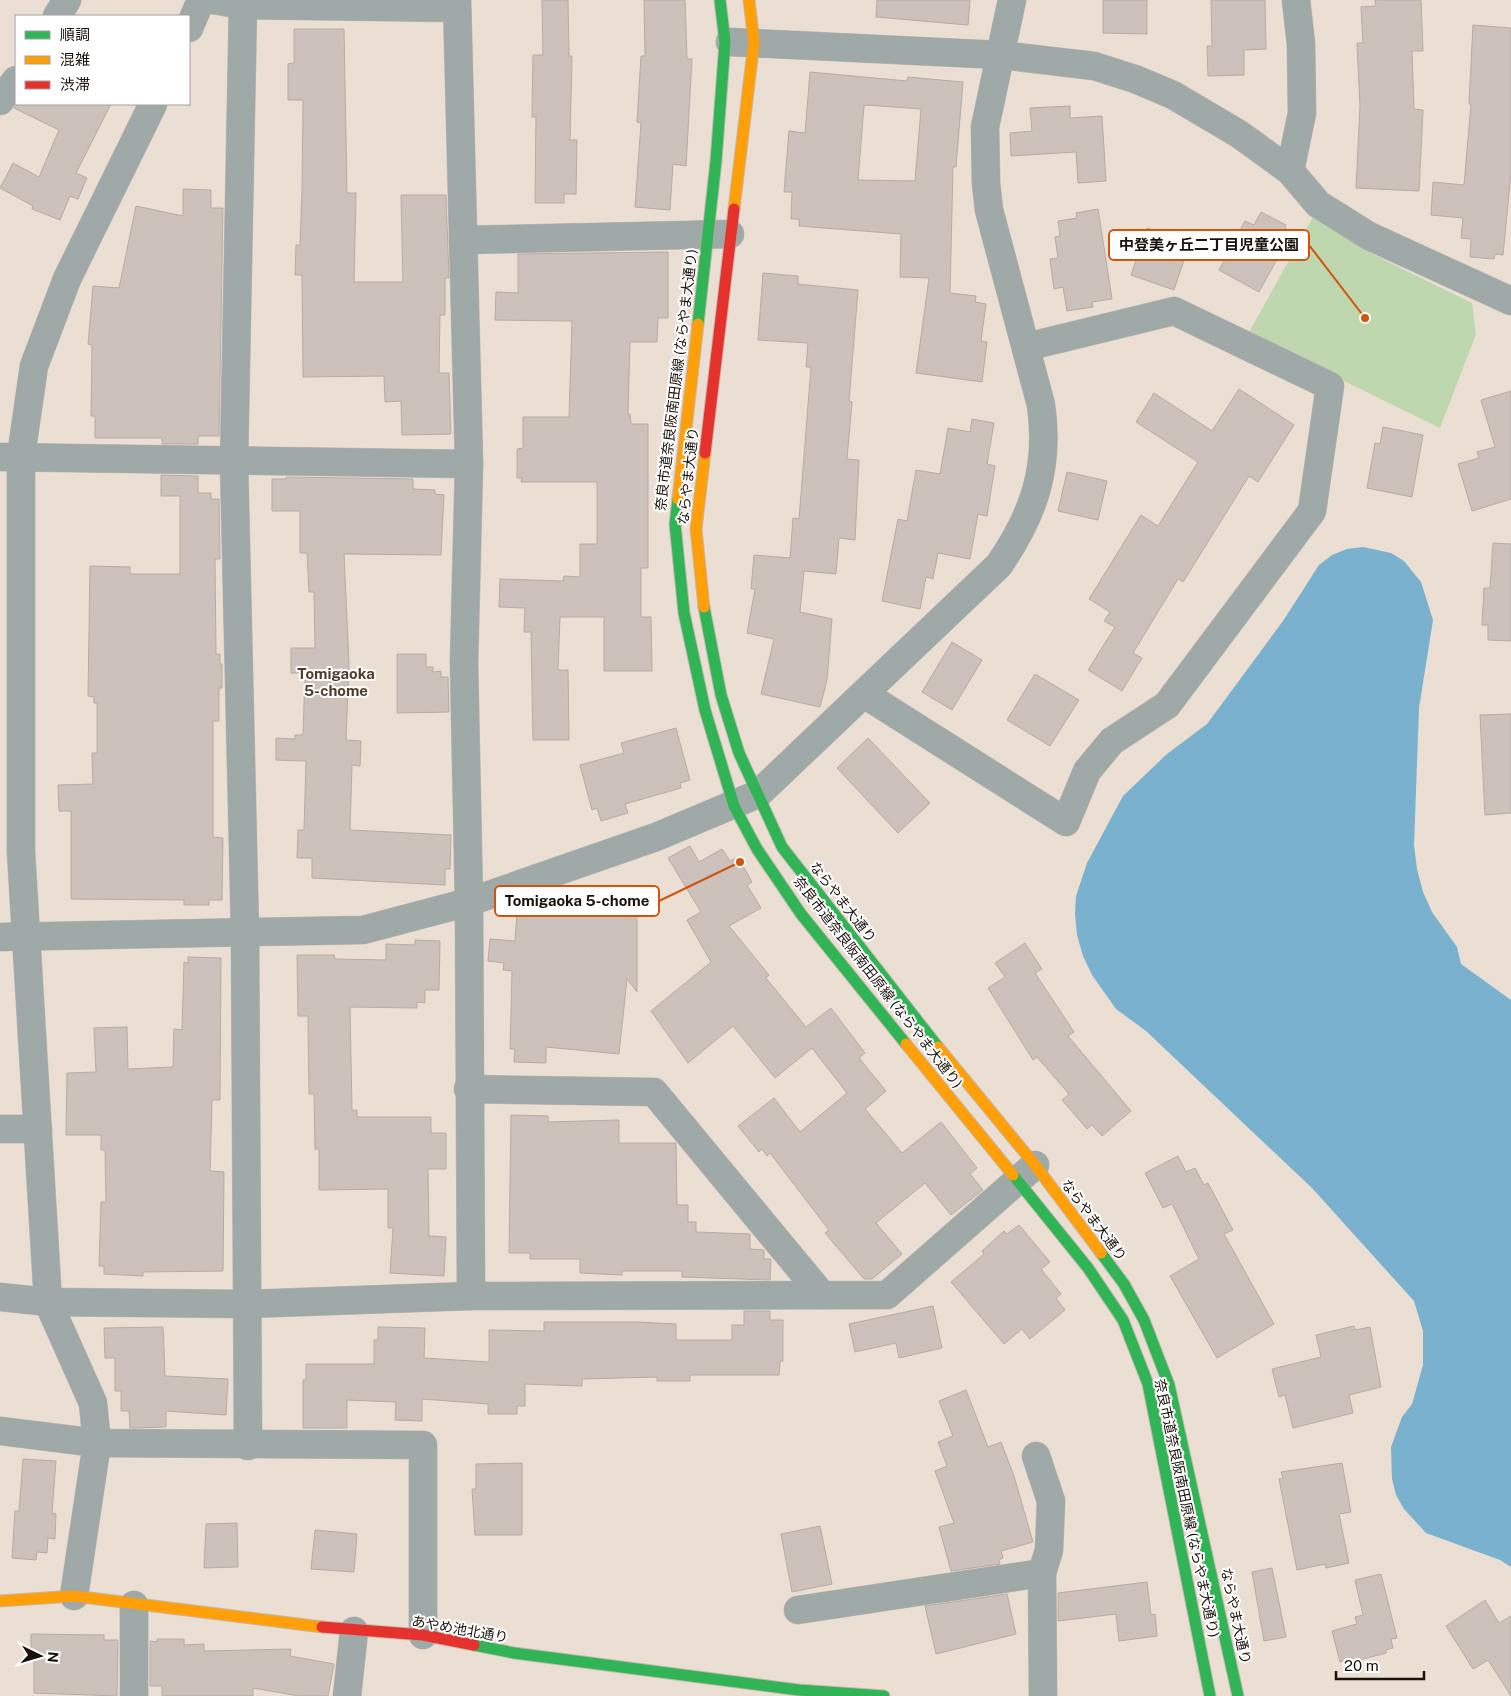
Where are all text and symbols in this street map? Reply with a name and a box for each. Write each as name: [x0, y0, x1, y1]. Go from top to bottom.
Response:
legend: [15, 15, 190, 105]
text: 順調: [60, 26, 90, 43]
text: 混雑: [60, 51, 90, 68]
text: 渋滞: [60, 76, 90, 93]
callout: 中登美ヶ丘二丁目児童公園: [1109, 230, 1309, 260]
text: 中登美ヶ丘二丁目児童公園: [1119, 236, 1299, 253]
street label: 奈良市道奈良阪南田原線 (ならやま大通り): [652, 248, 700, 512]
street label: ならやま大通り: [675, 426, 701, 526]
district label: Tomigaoka 5-chome: [297, 665, 375, 699]
street label: ならやま大通り: [807, 858, 879, 946]
street label: 奈良市道奈良阪南田原線 (ならやま大通り): [790, 873, 966, 1091]
callout: Tomigaoka 5-chome: [495, 886, 659, 916]
text: Tomigaoka 5-chome: [505, 892, 649, 909]
street label: ならやま大通り: [1058, 1176, 1130, 1264]
street label: 奈良市道奈良阪南田原線 (ならやま大通り): [1152, 1377, 1222, 1639]
street label: ならやま大通り: [1218, 1566, 1254, 1666]
street label: あやめ池北通り: [410, 1613, 510, 1645]
north arrow: [15, 1631, 65, 1681]
scale bar: [1336, 1648, 1424, 1680]
text: N: [45, 1651, 61, 1663]
text: 20 m: [1344, 1657, 1379, 1674]

